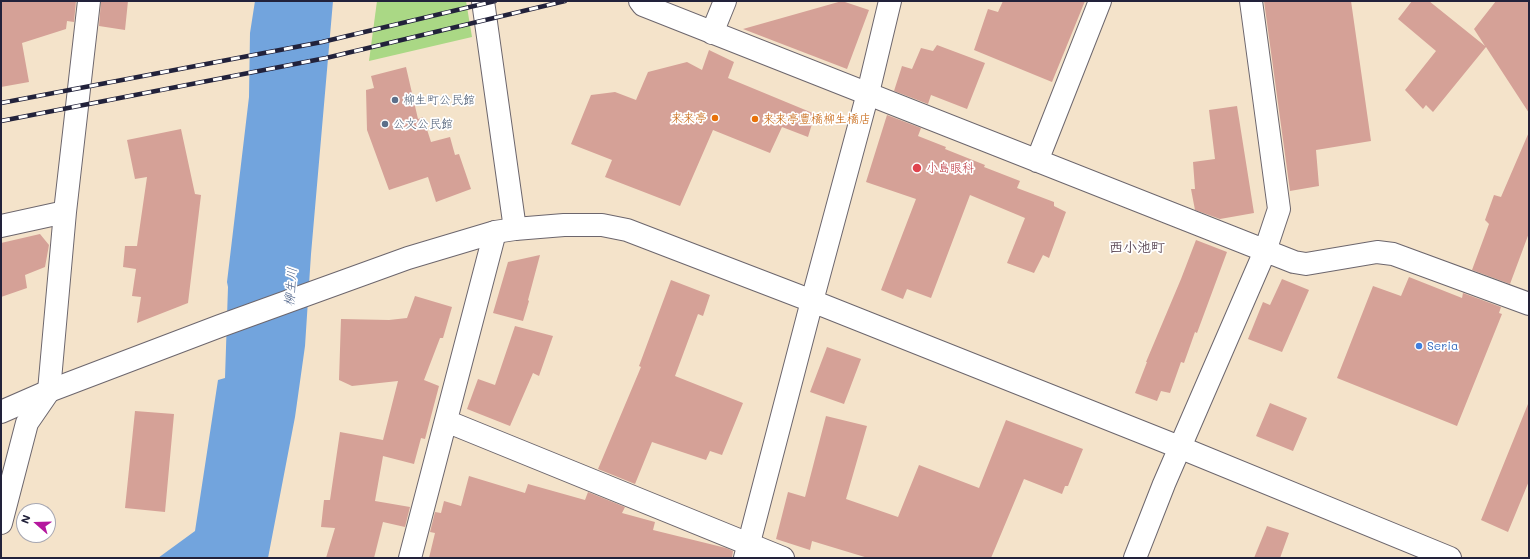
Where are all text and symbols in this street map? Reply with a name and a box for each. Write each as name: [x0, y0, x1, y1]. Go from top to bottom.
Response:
place label: 柳生町公民館: [403, 93, 475, 107]
marker: 柳生町公民館: [390, 95, 400, 105]
place label: 来来亭: [671, 111, 707, 125]
place label: 来来亭豊橋柳生橋店: [763, 112, 871, 126]
marker: 来来亭: [710, 113, 720, 123]
marker: 来来亭豊橋柳生橋店: [750, 114, 760, 124]
place label: 公文公民館: [393, 117, 453, 131]
marker: 公文公民館: [380, 119, 390, 129]
place label: 小島眼科: [926, 161, 974, 175]
marker: 小島眼科: [911, 162, 923, 174]
district label: 西小池町: [1109, 240, 1165, 256]
water label: 柳生川: [282, 267, 300, 307]
place label: Seria: [1427, 339, 1458, 353]
marker: Seria: [1414, 341, 1424, 351]
north arrow: [16, 503, 56, 543]
text: N: [17, 513, 34, 526]

